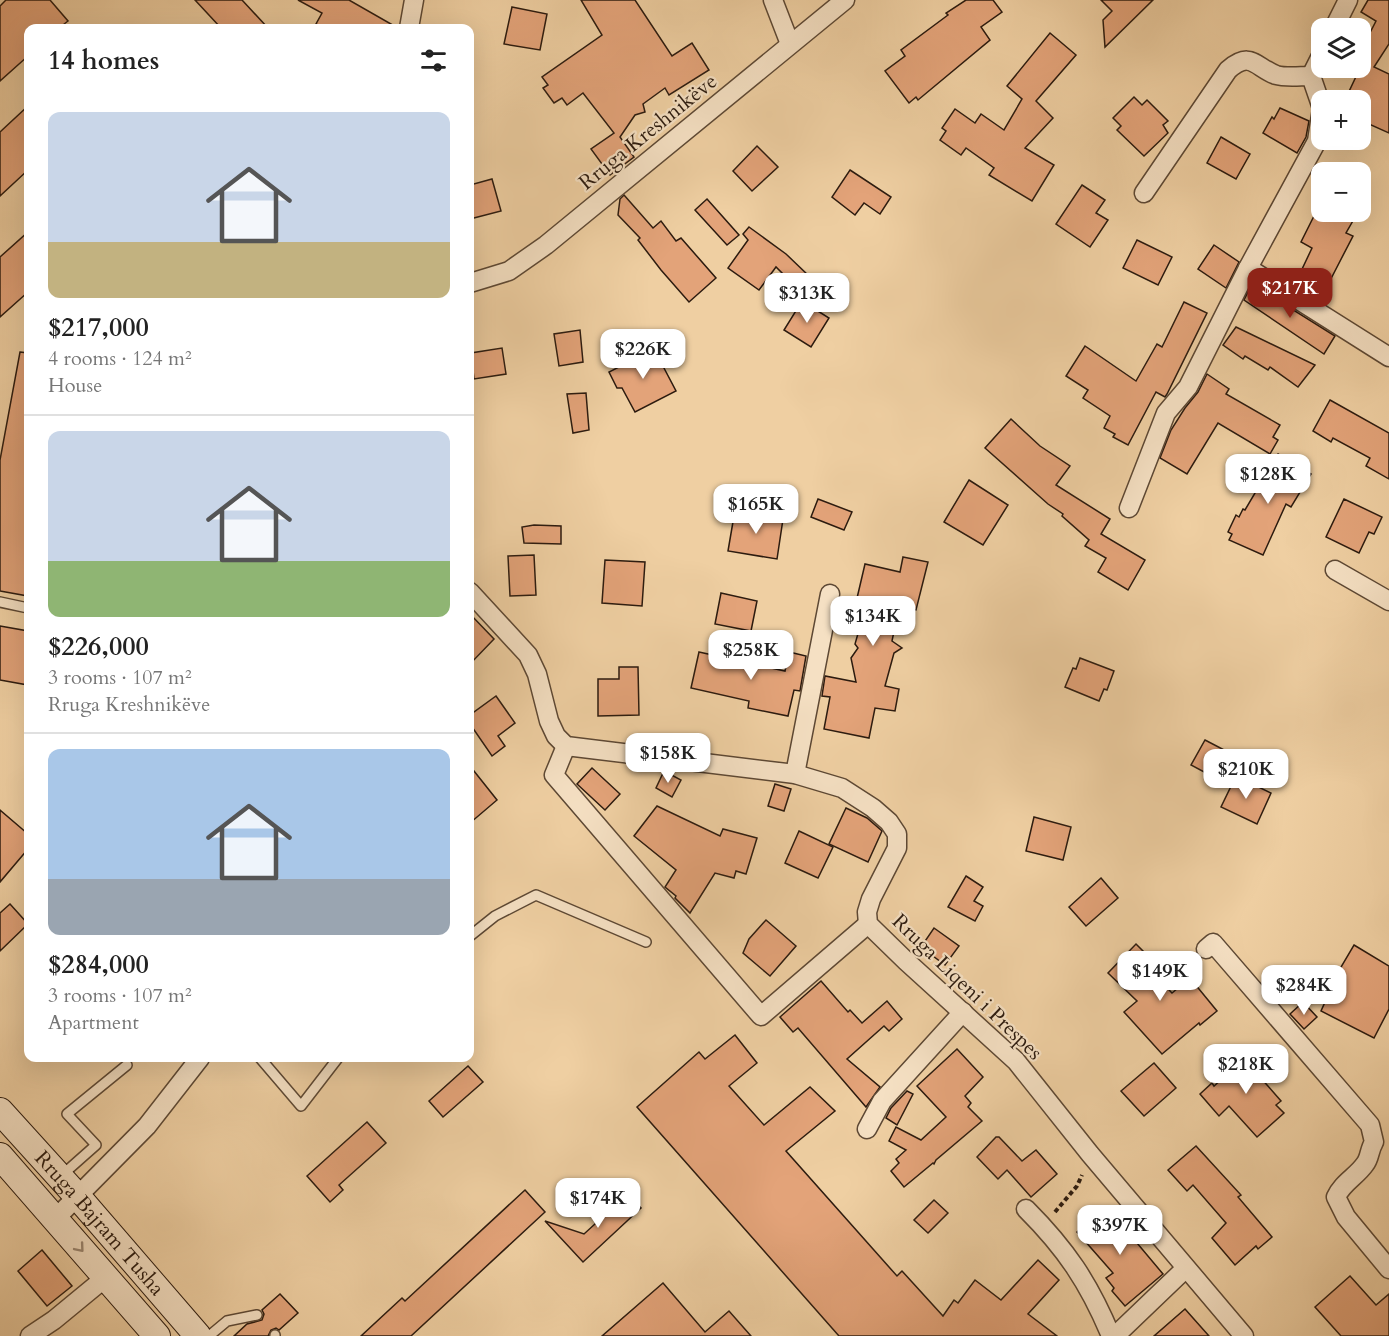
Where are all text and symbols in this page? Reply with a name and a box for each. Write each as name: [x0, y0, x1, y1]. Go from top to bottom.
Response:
map controls: [1311, 18, 1371, 222]
button: layers: [1311, 18, 1371, 78]
text: 14 homes: [48, 43, 159, 78]
icon: filters: [417, 44, 450, 77]
street label: Rruga Kreshnikëve: [573, 67, 723, 197]
button: +: [1311, 90, 1371, 150]
icon: home: [195, 151, 303, 259]
button: −: [1311, 162, 1371, 222]
pin: $217K: [1248, 268, 1332, 319]
pin: $313K: [765, 273, 849, 324]
text: $217K: [1261, 274, 1319, 301]
text: $313K: [778, 279, 836, 306]
text: $217,000: [48, 310, 149, 345]
pin: $226K: [601, 329, 685, 380]
text: $226K: [614, 335, 672, 362]
text: 4 rooms · 124 m²: [48, 345, 192, 372]
text: House: [48, 372, 102, 399]
pin: $128K: [1226, 454, 1310, 505]
text: $128K: [1239, 460, 1297, 487]
icon: home: [195, 470, 303, 578]
pin: $165K: [714, 484, 798, 535]
text: $165K: [727, 490, 785, 517]
pin: $134K: [831, 596, 915, 647]
text: $134K: [844, 602, 902, 629]
text: $226,000: [48, 629, 149, 664]
pin: $258K: [709, 630, 793, 681]
text: $258K: [722, 636, 780, 663]
text: 3 rooms · 107 m²: [48, 664, 192, 691]
text: Rruga Kreshnikëve: [48, 691, 210, 718]
pin: $158K: [626, 733, 710, 784]
text: $158K: [639, 739, 697, 766]
pin: $210K: [1204, 749, 1288, 800]
text: $210K: [1217, 755, 1275, 782]
icon: home: [195, 788, 303, 896]
street label: Rruga Liqeni i Prespes: [885, 907, 1049, 1067]
text: $284,000: [48, 947, 149, 982]
pin: $149K: [1118, 951, 1202, 1002]
text: $149K: [1131, 957, 1189, 984]
pin: $284K: [1262, 965, 1346, 1016]
text: $284K: [1275, 971, 1333, 998]
text: 3 rooms · 107 m²: [48, 982, 192, 1009]
text: Apartment: [48, 1009, 139, 1036]
pin: $218K: [1204, 1044, 1288, 1095]
text: $218K: [1217, 1050, 1275, 1077]
street label: Rruga Bajram Tusha: [28, 1144, 171, 1302]
pin: $174K: [556, 1178, 640, 1229]
text: $174K: [569, 1184, 627, 1211]
pin: $397K: [1078, 1205, 1162, 1256]
text: $397K: [1091, 1211, 1149, 1238]
one-way arrow: [72, 1241, 83, 1252]

